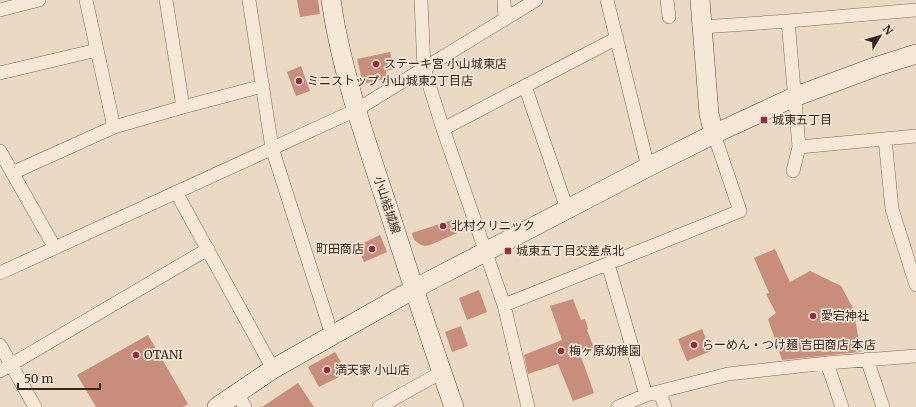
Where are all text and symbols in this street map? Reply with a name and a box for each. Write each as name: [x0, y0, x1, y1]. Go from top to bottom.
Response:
north arrow: [860, 16, 900, 56]
text: N: [880, 22, 896, 38]
place label: ステーキ宮 小山城東店: [384, 56, 507, 71]
marker: ステーキ宮 小山城東店: [371, 59, 381, 69]
place label: ミニストップ 小山城東2丁目店: [307, 73, 473, 88]
marker: ミニストップ 小山城東2丁目店: [294, 76, 304, 86]
place label: 城東五丁目: [772, 112, 832, 127]
marker: 城東五丁目: [759, 115, 769, 125]
street label: 小山結城線: [371, 174, 404, 236]
place label: 北村クリニック: [451, 218, 535, 233]
marker: 北村クリニック: [438, 221, 448, 231]
place label: 町田商店: [316, 241, 364, 256]
place label: 城東五丁目交差点北: [516, 243, 624, 258]
marker: 町田商店: [367, 244, 377, 254]
marker: 城東五丁目交差点北: [503, 246, 513, 256]
place label: 愛宕神社: [821, 308, 869, 323]
marker: 愛宕神社: [808, 311, 818, 321]
place label: らーめん・つけ麺 吉田商店 本店: [702, 337, 876, 352]
marker: らーめん・つけ麺 吉田商店 本店: [689, 340, 699, 350]
place label: 梅ヶ原幼稚園: [569, 343, 641, 358]
marker: 梅ヶ原幼稚園: [556, 346, 566, 356]
place label: OTANI: [144, 347, 183, 362]
marker: OTANI: [131, 350, 141, 360]
place label: 満天家 小山店: [335, 362, 410, 377]
scale bar: [18, 365, 100, 391]
marker: 満天家 小山店: [322, 365, 332, 375]
text: 50 m: [24, 371, 53, 386]

